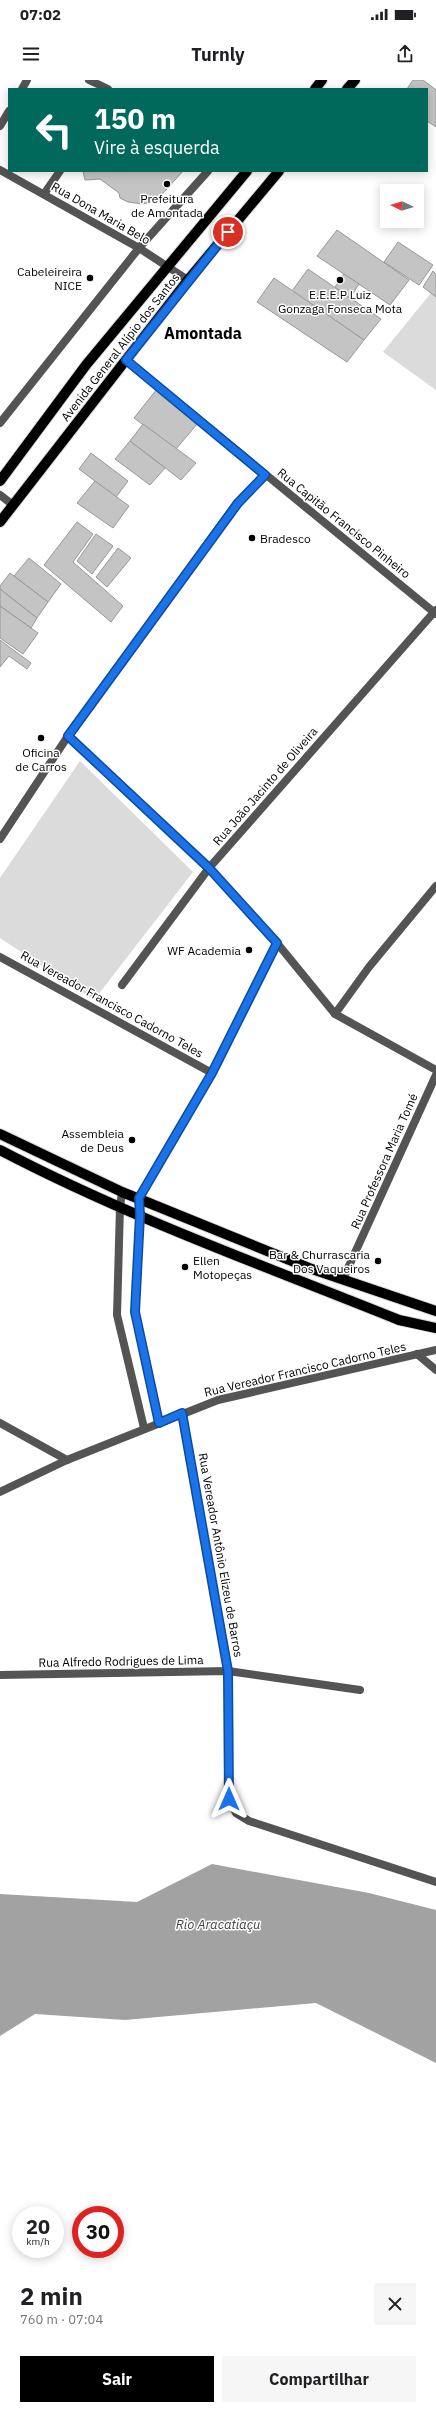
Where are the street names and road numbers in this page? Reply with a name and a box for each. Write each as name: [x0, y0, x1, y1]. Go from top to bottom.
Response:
street label: Rua Dona Maria Belo: [49, 179, 153, 248]
street label: Avenida General Alípio dos Santos: [58, 270, 183, 424]
street label: Rua Capitão Francisco Pinheiro: [274, 465, 414, 581]
street label: Rua João Jacinto de Oliveira: [209, 723, 321, 848]
street label: Rua Vereador Francisco Cadorno Teles: [18, 947, 206, 1061]
street label: Rua Professora Maria Tomé: [347, 1090, 421, 1231]
street label: Rua Vereador Francisco Cadorno Teles: [203, 1338, 408, 1400]
street label: Rua Vereador Antônio Elizeu de Barros: [196, 1452, 246, 1658]
street label: Rua Alfredo Rodrigues de Lima: [38, 1652, 204, 1670]

